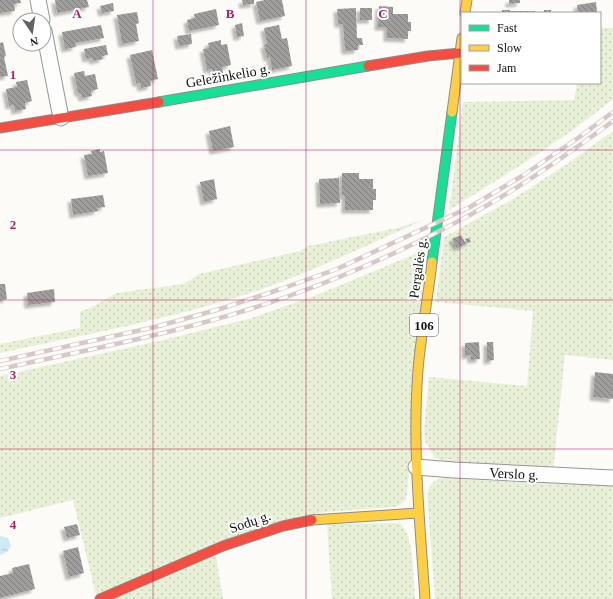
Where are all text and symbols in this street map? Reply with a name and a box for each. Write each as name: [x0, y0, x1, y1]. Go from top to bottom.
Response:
text: A: [72, 6, 82, 21]
text: B: [226, 6, 235, 21]
text: C: [378, 6, 388, 21]
north arrow: [12, 12, 52, 52]
legend: [461, 12, 601, 84]
text: Fast: [497, 21, 518, 35]
text: N: [29, 35, 39, 48]
text: Slow: [497, 41, 522, 55]
street label: Geležinkelio g.: [185, 61, 271, 91]
text: Jam: [497, 61, 517, 75]
text: 1: [10, 67, 16, 82]
text: 2: [10, 217, 16, 232]
street label: Pergalės g.: [406, 237, 430, 299]
road number: 106: [410, 314, 438, 336]
text: 3: [10, 367, 17, 382]
street label: Verslo g.: [489, 465, 539, 483]
street label: Sodų g.: [227, 508, 273, 536]
text: 4: [10, 517, 17, 532]

